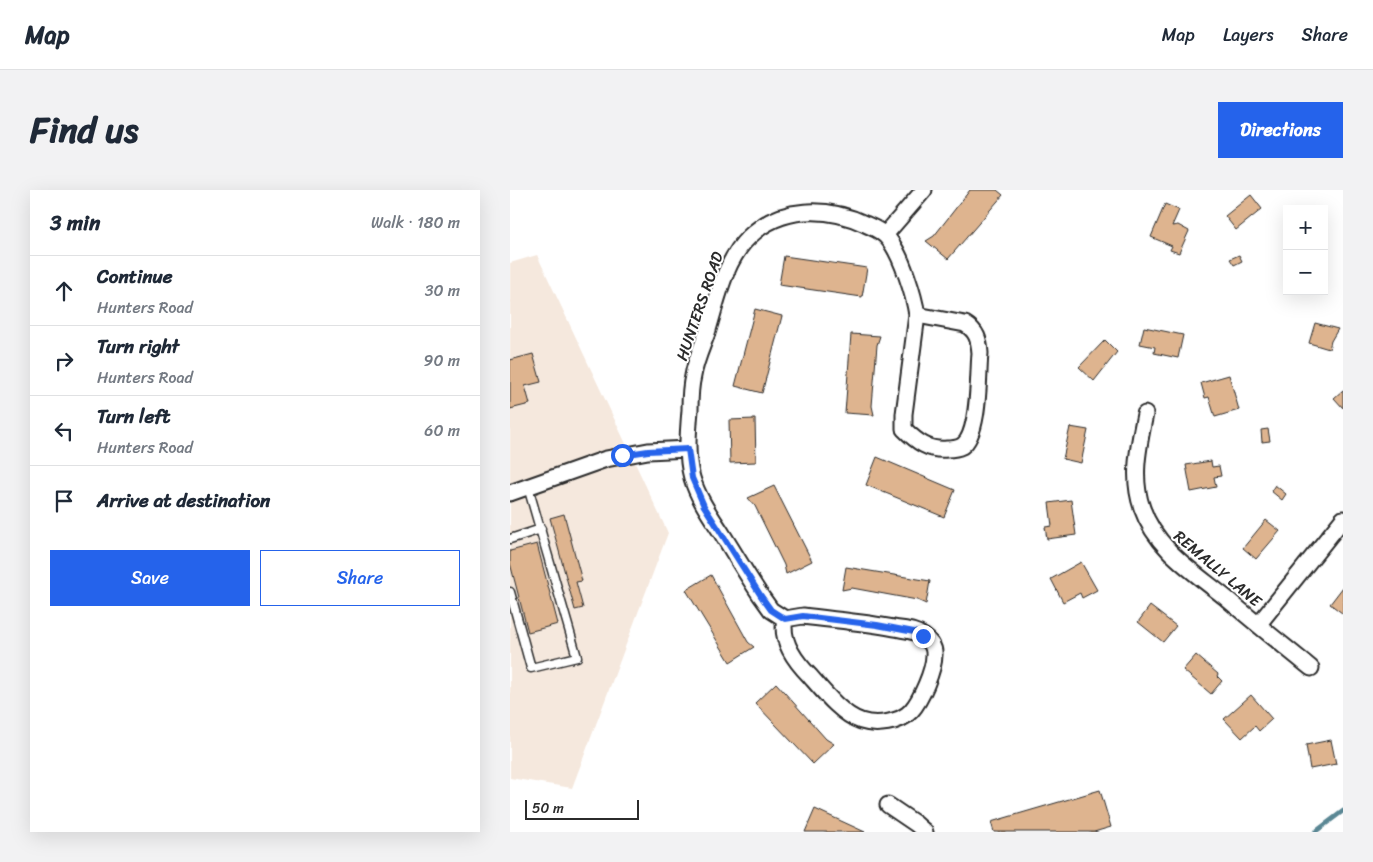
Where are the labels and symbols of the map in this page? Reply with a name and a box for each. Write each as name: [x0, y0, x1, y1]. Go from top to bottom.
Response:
street label: HUNTERS ROAD: [667, 247, 732, 365]
route start: [611, 444, 634, 467]
street label: REMALLY LANE: [1167, 522, 1269, 615]
route end: [912, 625, 935, 648]
scale bar: [525, 797, 639, 820]

